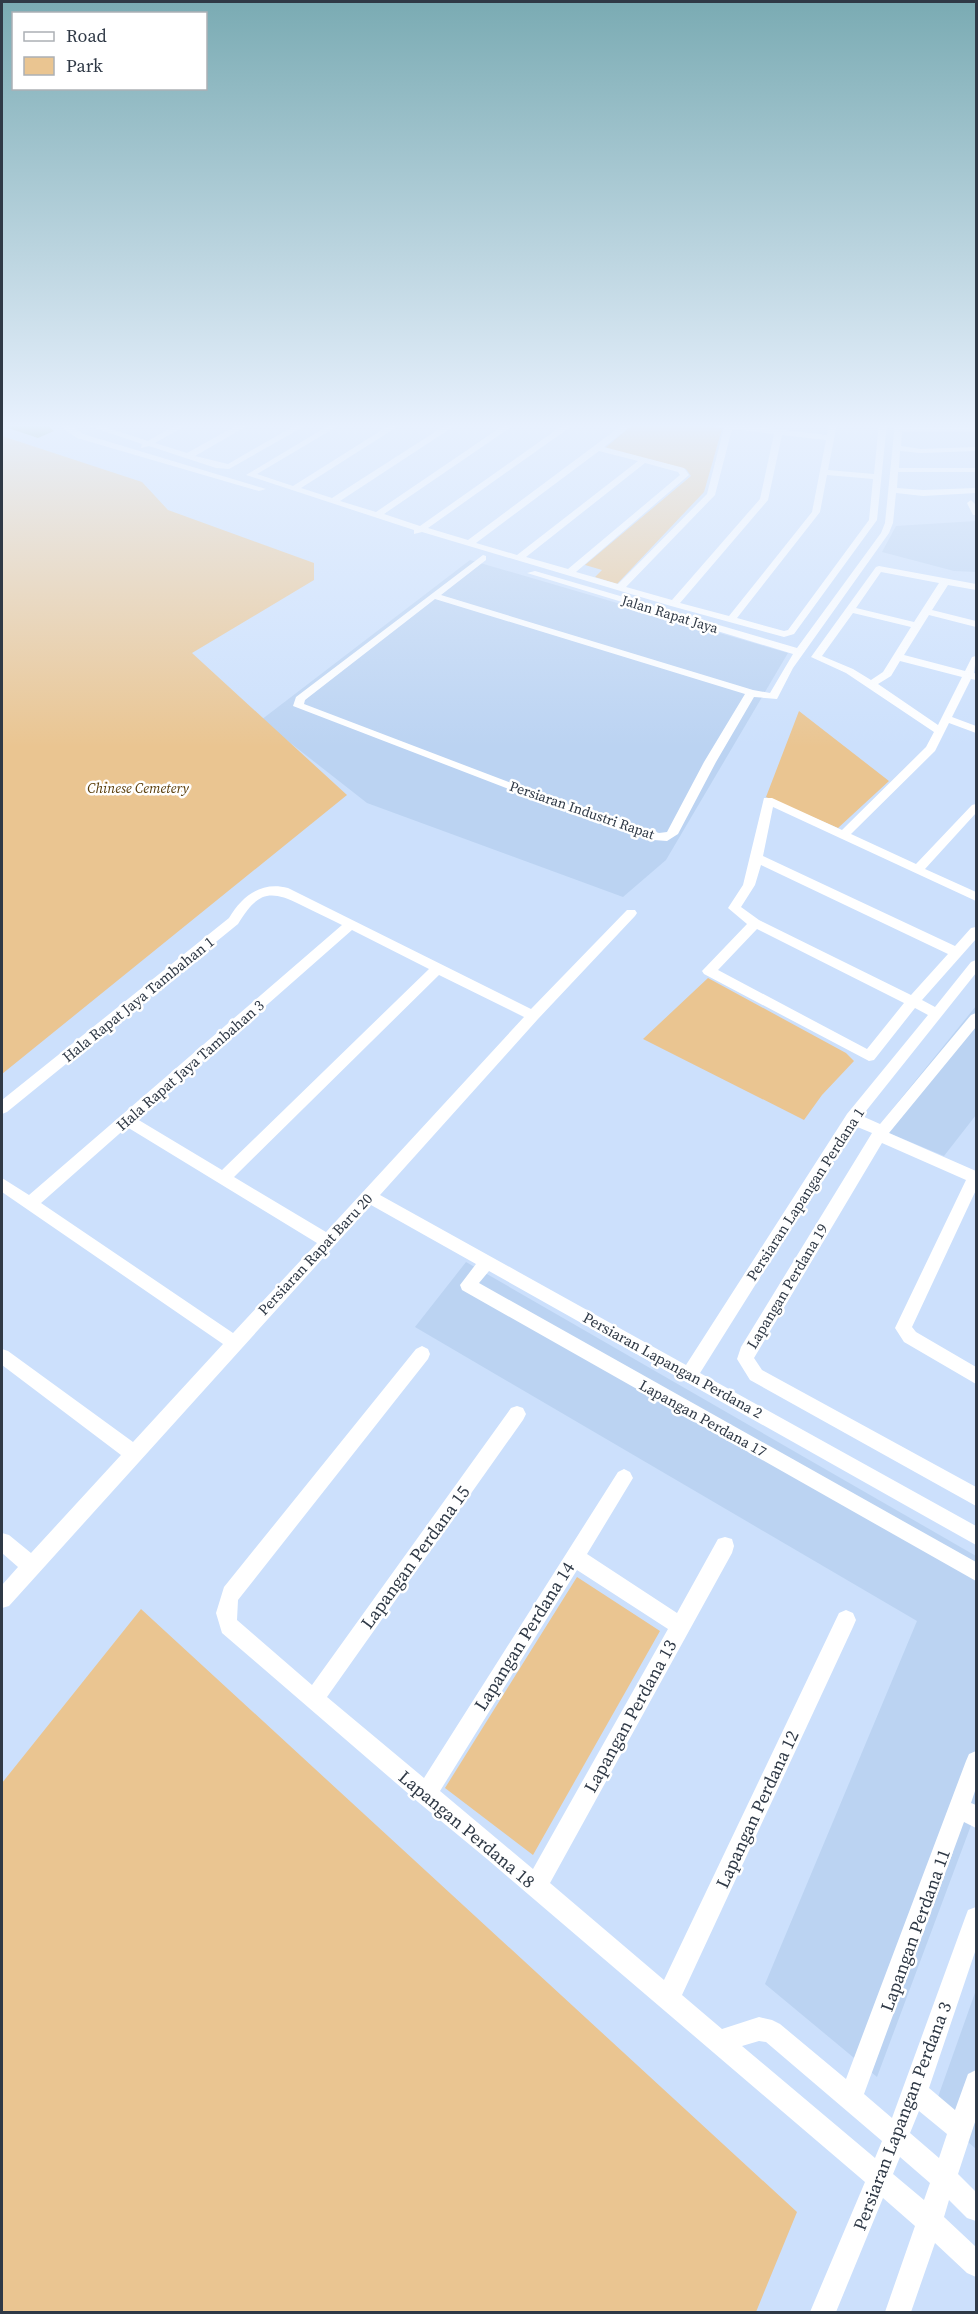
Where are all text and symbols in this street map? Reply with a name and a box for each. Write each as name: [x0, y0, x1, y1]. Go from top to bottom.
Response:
legend: [12, 12, 207, 90]
text: Road: [66, 23, 107, 48]
text: Park: [66, 53, 103, 78]
street label: Jalan Rapat Jaya: [618, 590, 721, 638]
street label: Persiaran Industri Rapat: [507, 776, 658, 844]
park label: Chinese Cemetery: [87, 778, 189, 798]
street label: Hala Rapat Jaya Tambahan 1: [58, 931, 218, 1067]
street label: Hala Rapat Jaya Tambahan 3: [111, 995, 269, 1135]
street label: Persiaran Lapangan Perdana 1: [741, 1103, 869, 1285]
street label: Persiaran Rapat Baru 20: [253, 1188, 377, 1320]
street label: Lapangan Perdana 19: [741, 1219, 833, 1353]
street label: Persiaran Lapangan Perdana 2: [579, 1307, 767, 1423]
street label: Lapangan Perdana 17: [635, 1374, 771, 1462]
street label: Lapangan Perdana 15: [355, 1480, 475, 1634]
street label: Lapangan Perdana 14: [468, 1557, 580, 1715]
street label: Lapangan Perdana 13: [578, 1635, 682, 1797]
street label: Lapangan Perdana 12: [709, 1726, 805, 1892]
street label: Lapangan Perdana 18: [393, 1764, 541, 1894]
street label: Lapangan Perdana 11: [874, 1845, 956, 2015]
street label: Persiaran Lapangan Perdana 3: [847, 1998, 957, 2234]

